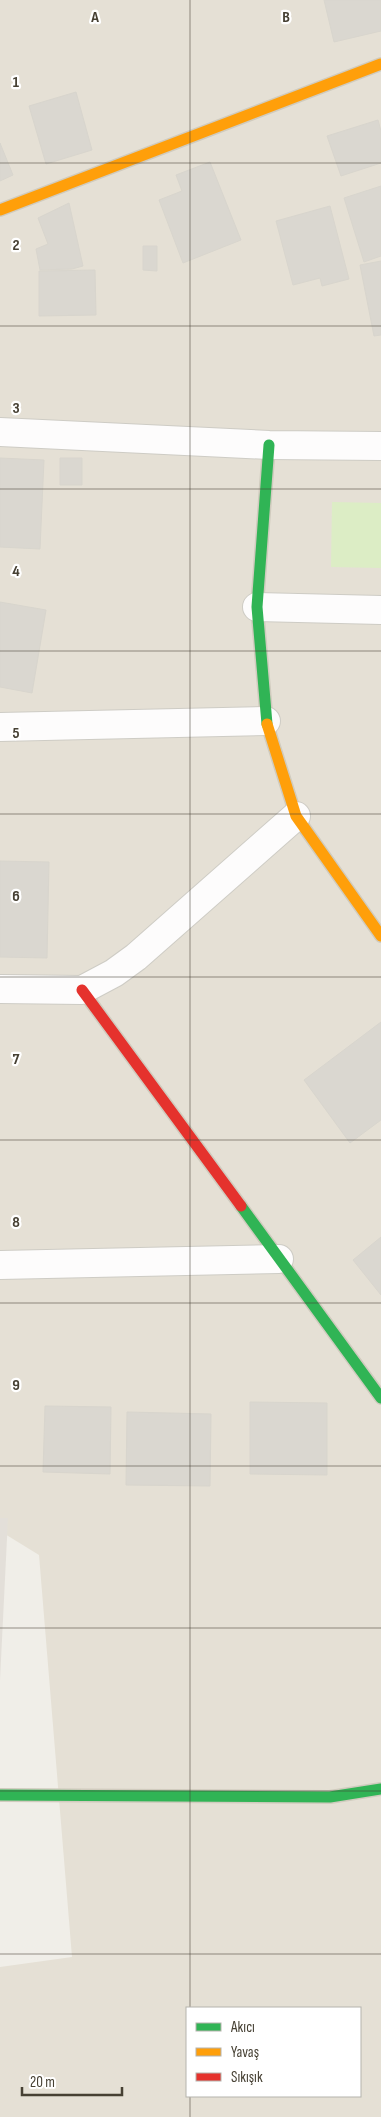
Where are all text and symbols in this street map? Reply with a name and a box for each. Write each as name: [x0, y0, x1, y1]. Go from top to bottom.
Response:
text: A: [90, 8, 99, 27]
text: B: [282, 8, 290, 27]
text: 1: [13, 73, 20, 92]
text: 2: [12, 236, 20, 255]
text: 3: [12, 399, 20, 418]
text: 4: [12, 562, 20, 581]
text: 5: [12, 724, 20, 743]
text: 6: [12, 887, 20, 906]
text: 7: [13, 1050, 20, 1069]
text: 8: [12, 1213, 20, 1232]
text: 9: [12, 1376, 20, 1395]
legend: [186, 2007, 361, 2097]
text: Akıcı: [230, 2018, 255, 2037]
text: Yavaş: [231, 2043, 259, 2062]
scale bar: [22, 2064, 122, 2096]
text: Sıkışık: [231, 2068, 263, 2087]
text: 20 m: [30, 2073, 55, 2092]

